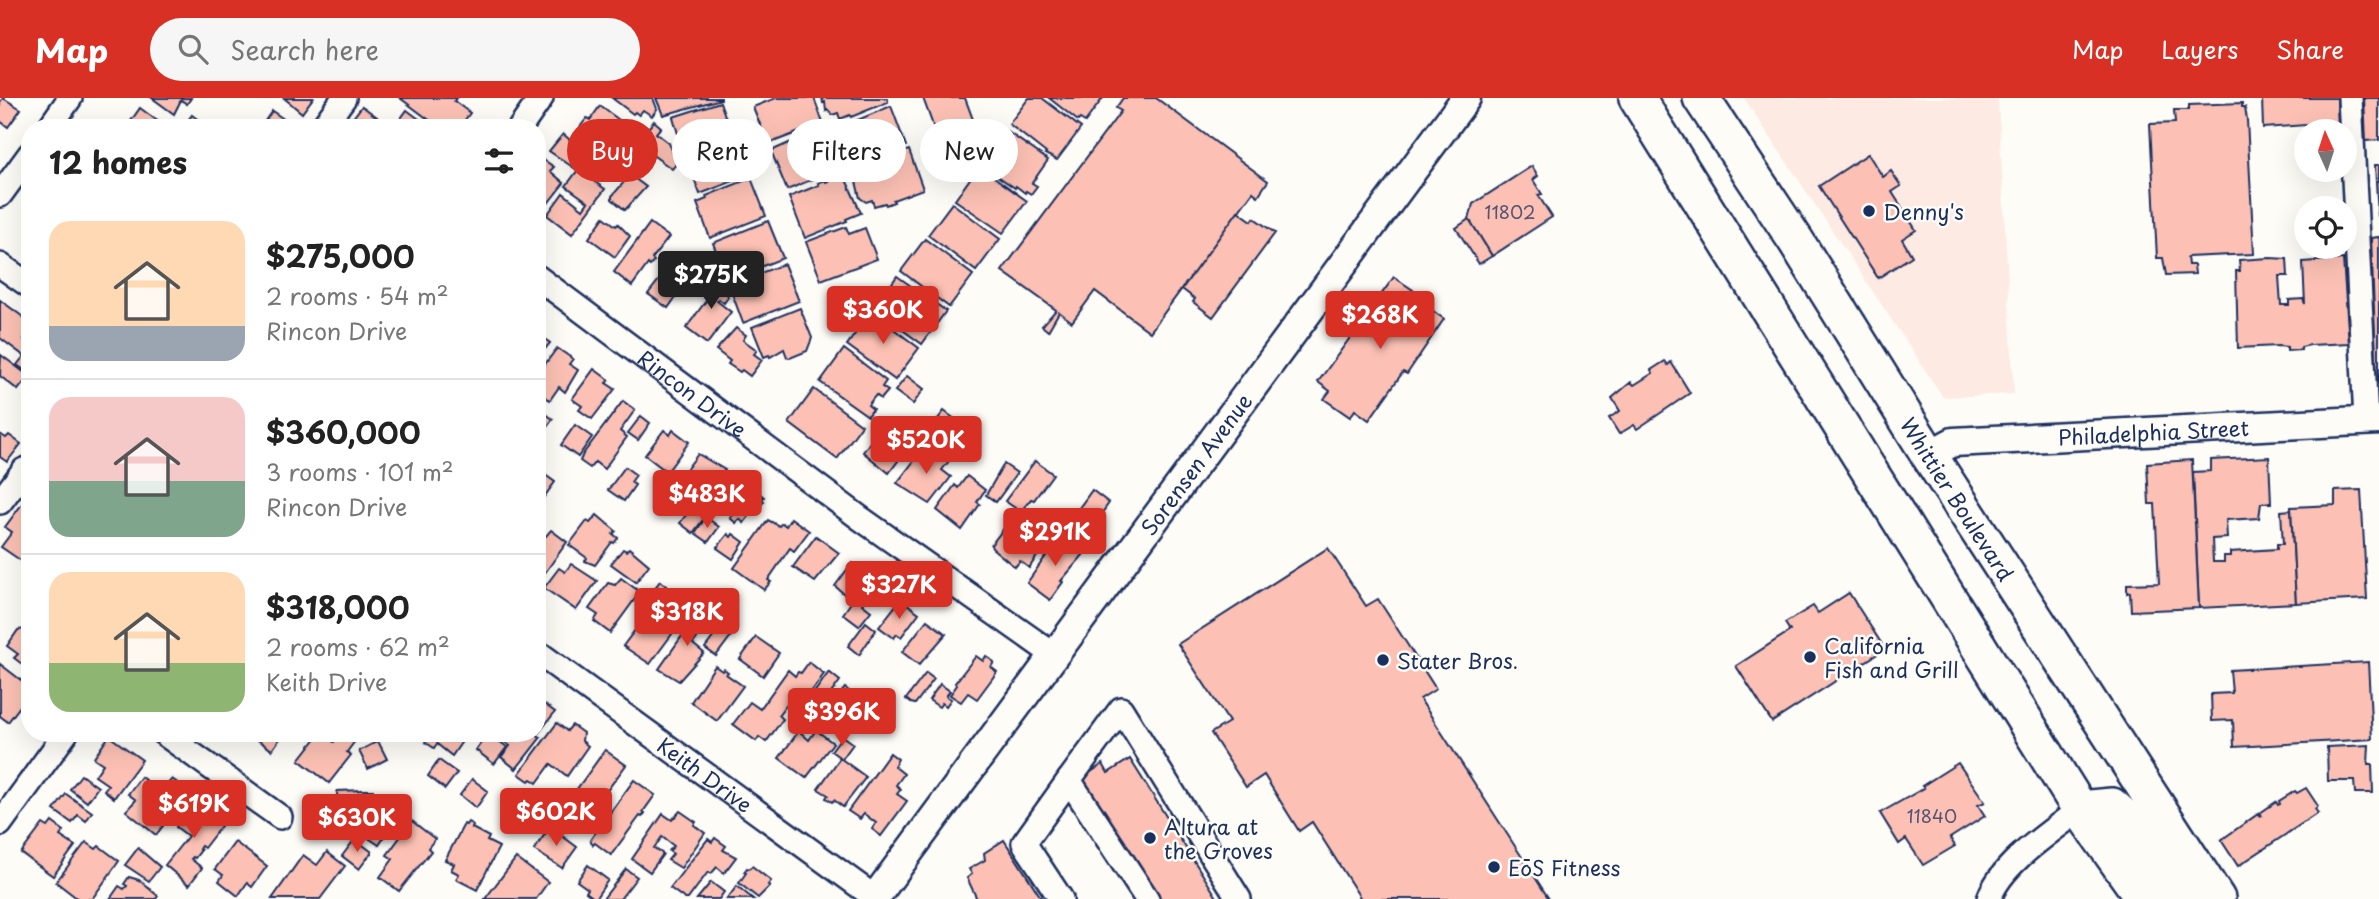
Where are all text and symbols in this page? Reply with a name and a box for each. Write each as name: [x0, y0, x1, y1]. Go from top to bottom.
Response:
search box: [150, 18, 640, 81]
text: Map: [35, 24, 108, 74]
icon: search: [174, 30, 212, 68]
text: Search here: [230, 30, 379, 69]
text: Map: [2072, 31, 2123, 67]
text: Layers: [2161, 31, 2238, 67]
text: Share: [2276, 31, 2344, 67]
chip: Buy: [567, 119, 658, 182]
chip: Rent: [672, 119, 773, 182]
chip: Filters: [787, 119, 906, 182]
chip: New: [920, 119, 1018, 182]
north arrow: [2294, 119, 2357, 182]
map controls: [2294, 119, 2357, 259]
text: 12 homes: [49, 139, 187, 184]
icon: filters: [480, 142, 518, 180]
place label: Denny's: [1883, 195, 1964, 227]
button: locate: [2294, 196, 2357, 259]
house number: 11802: [1485, 198, 1535, 225]
marker: Denny's: [1861, 203, 1877, 219]
text: $275,000: [266, 233, 415, 278]
icon: home: [105, 249, 189, 333]
pin: $275K: [662, 252, 760, 311]
text: $275K: [674, 256, 748, 291]
text: 2 rooms · 54 m²: [266, 278, 449, 313]
pin: $360K: [834, 286, 932, 346]
text: $360K: [843, 291, 923, 326]
pin: $268K: [1331, 292, 1429, 351]
text: $268K: [1341, 296, 1419, 331]
text: Rincon Drive: [266, 313, 407, 348]
street label: Rincon Drive: [631, 342, 754, 444]
street label: Sorensen Avenue: [1132, 386, 1259, 542]
text: $360,000: [266, 409, 421, 454]
street label: Whittier Boulevard: [1893, 411, 2022, 587]
street label: Philadelphia Street: [2057, 411, 2250, 453]
pin: $520K: [877, 416, 975, 476]
text: $520K: [887, 421, 965, 456]
icon: home: [105, 425, 189, 509]
text: 3 rooms · 101 m²: [266, 454, 454, 489]
pin: $483K: [658, 470, 756, 530]
text: $483K: [669, 475, 745, 510]
text: Rincon Drive: [266, 489, 407, 524]
pin: $291K: [1006, 508, 1104, 568]
text: $291K: [1019, 513, 1091, 548]
pin: $327K: [850, 561, 948, 621]
text: $327K: [861, 566, 937, 601]
text: $318,000: [266, 584, 409, 629]
pin: $318K: [638, 588, 736, 648]
text: $318K: [650, 593, 724, 628]
icon: home: [105, 600, 189, 684]
text: 2 rooms · 62 m²: [266, 629, 450, 664]
place label: California Fish and Grill: [1824, 629, 1959, 685]
place label: Stater Bros.: [1397, 644, 1518, 676]
marker: California Fish and Grill: [1802, 649, 1818, 665]
marker: Stater Bros.: [1375, 652, 1391, 668]
text: Keith Drive: [266, 664, 387, 699]
pin: $396K: [793, 688, 891, 748]
text: $396K: [804, 693, 880, 728]
street label: Keith Drive: [651, 729, 759, 820]
pin: $619K: [145, 780, 243, 840]
text: $619K: [158, 785, 230, 820]
pin: $602K: [507, 788, 605, 848]
text: $602K: [516, 793, 596, 828]
pin: $630K: [308, 794, 406, 854]
text: $630K: [318, 799, 396, 834]
house number: 11840: [1907, 802, 1957, 829]
place label: Altura at the Groves: [1164, 810, 1273, 866]
marker: Altura at the Groves: [1142, 830, 1158, 846]
place label: EōS Fitness: [1508, 851, 1621, 883]
marker: EōS Fitness: [1486, 859, 1502, 875]

